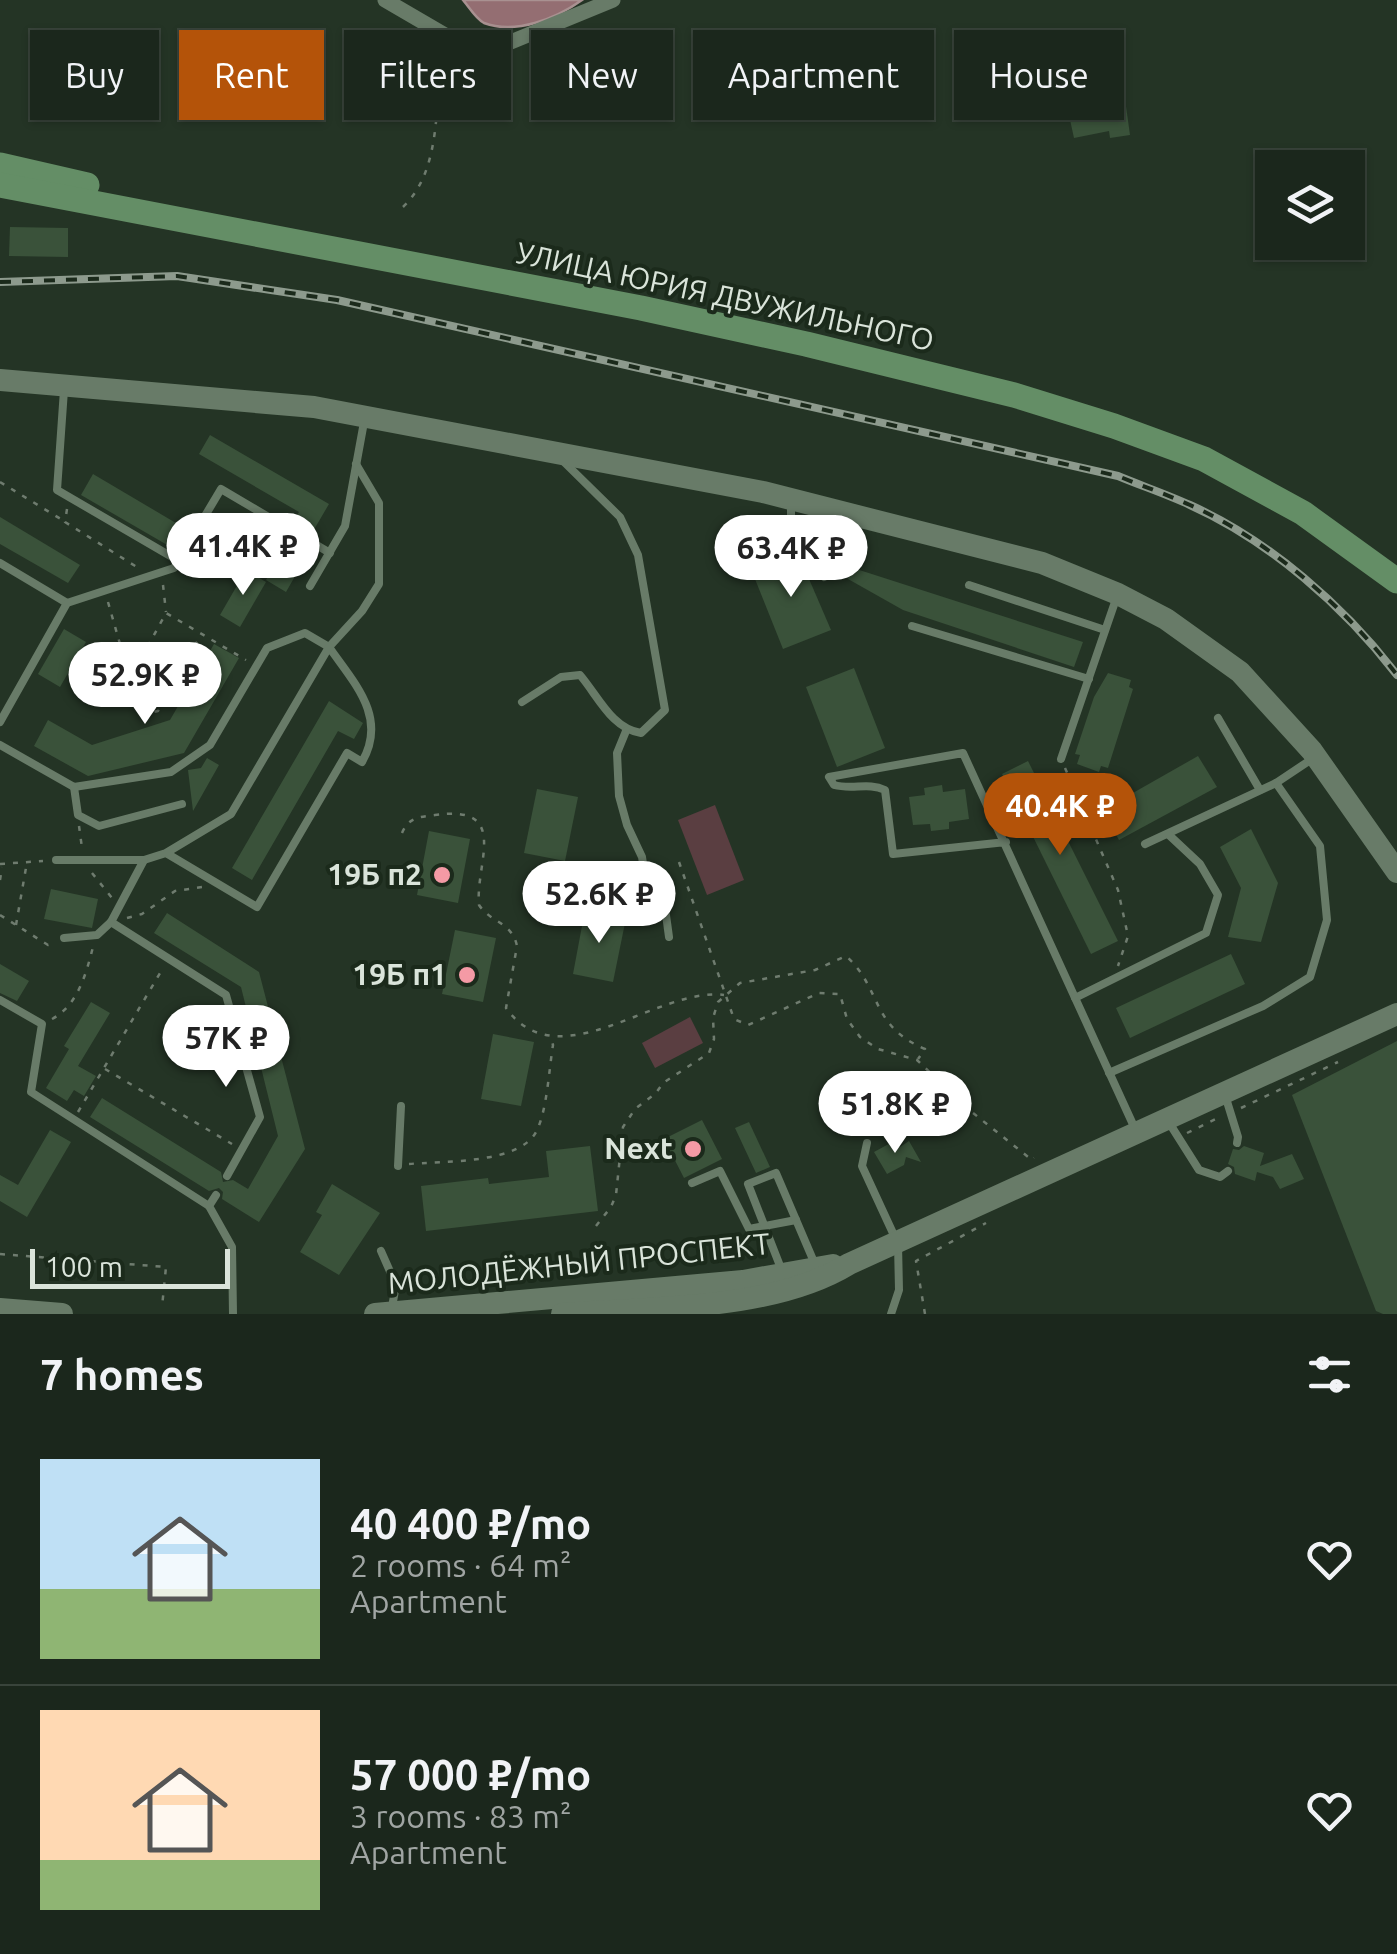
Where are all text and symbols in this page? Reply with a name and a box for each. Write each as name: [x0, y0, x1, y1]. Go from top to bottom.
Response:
chip: Buy: [30, 30, 159, 120]
chip: Rent: [179, 30, 324, 120]
chip: Filters: [344, 30, 511, 120]
chip: New: [531, 30, 673, 120]
chip: Apartment: [693, 30, 934, 120]
chip: House: [954, 30, 1124, 120]
map controls: [1255, 150, 1365, 260]
button: layers: [1255, 150, 1365, 260]
street label: УЛИЦА ЮРИЯ ДВУЖИЛЬНОГО: [513, 235, 937, 357]
pin: 41.4K ₽: [151, 513, 335, 598]
pin: 63.4K ₽: [699, 515, 883, 600]
text: 41.4K ₽: [189, 527, 297, 563]
text: 63.4K ₽: [737, 529, 845, 565]
pin: 52.9K ₽: [53, 642, 237, 727]
text: 52.9K ₽: [91, 656, 199, 692]
pin: 40.4K ₽: [968, 773, 1152, 858]
text: 40.4K ₽: [1006, 787, 1114, 823]
place label: 19Б п2: [327, 857, 422, 891]
pin: 52.6K ₽: [507, 861, 691, 946]
marker: 19Б п2: [431, 864, 453, 886]
text: 52.6K ₽: [545, 875, 653, 911]
place label: 19Б п1: [352, 957, 447, 991]
marker: 19Б п1: [456, 964, 478, 986]
pin: 57K ₽: [156, 1005, 296, 1090]
text: 57K ₽: [184, 1019, 268, 1055]
pin: 51.8K ₽: [803, 1071, 987, 1156]
text: 51.8K ₽: [841, 1085, 949, 1121]
place label: Next: [604, 1131, 673, 1165]
marker: Next: [682, 1138, 704, 1160]
street label: МОЛОДЁЖНЫЙ ПРОСПЕКТ: [386, 1226, 772, 1300]
scale bar: [30, 1244, 230, 1288]
text: 100 m: [45, 1251, 123, 1282]
icon: filters: [1302, 1347, 1357, 1402]
text: 7 homes: [40, 1351, 204, 1398]
icon: home: [120, 1499, 240, 1619]
text: 40 400 ₽/mo: [350, 1500, 591, 1547]
icon: heart: [1302, 1532, 1357, 1587]
text: 2 rooms · 64 m²: [350, 1547, 571, 1583]
text: Apartment: [350, 1583, 507, 1619]
icon: home: [120, 1750, 240, 1870]
text: 57 000 ₽/mo: [350, 1751, 591, 1798]
icon: heart: [1302, 1783, 1357, 1838]
text: 3 rooms · 83 m²: [350, 1798, 571, 1834]
text: Apartment: [350, 1834, 507, 1870]

